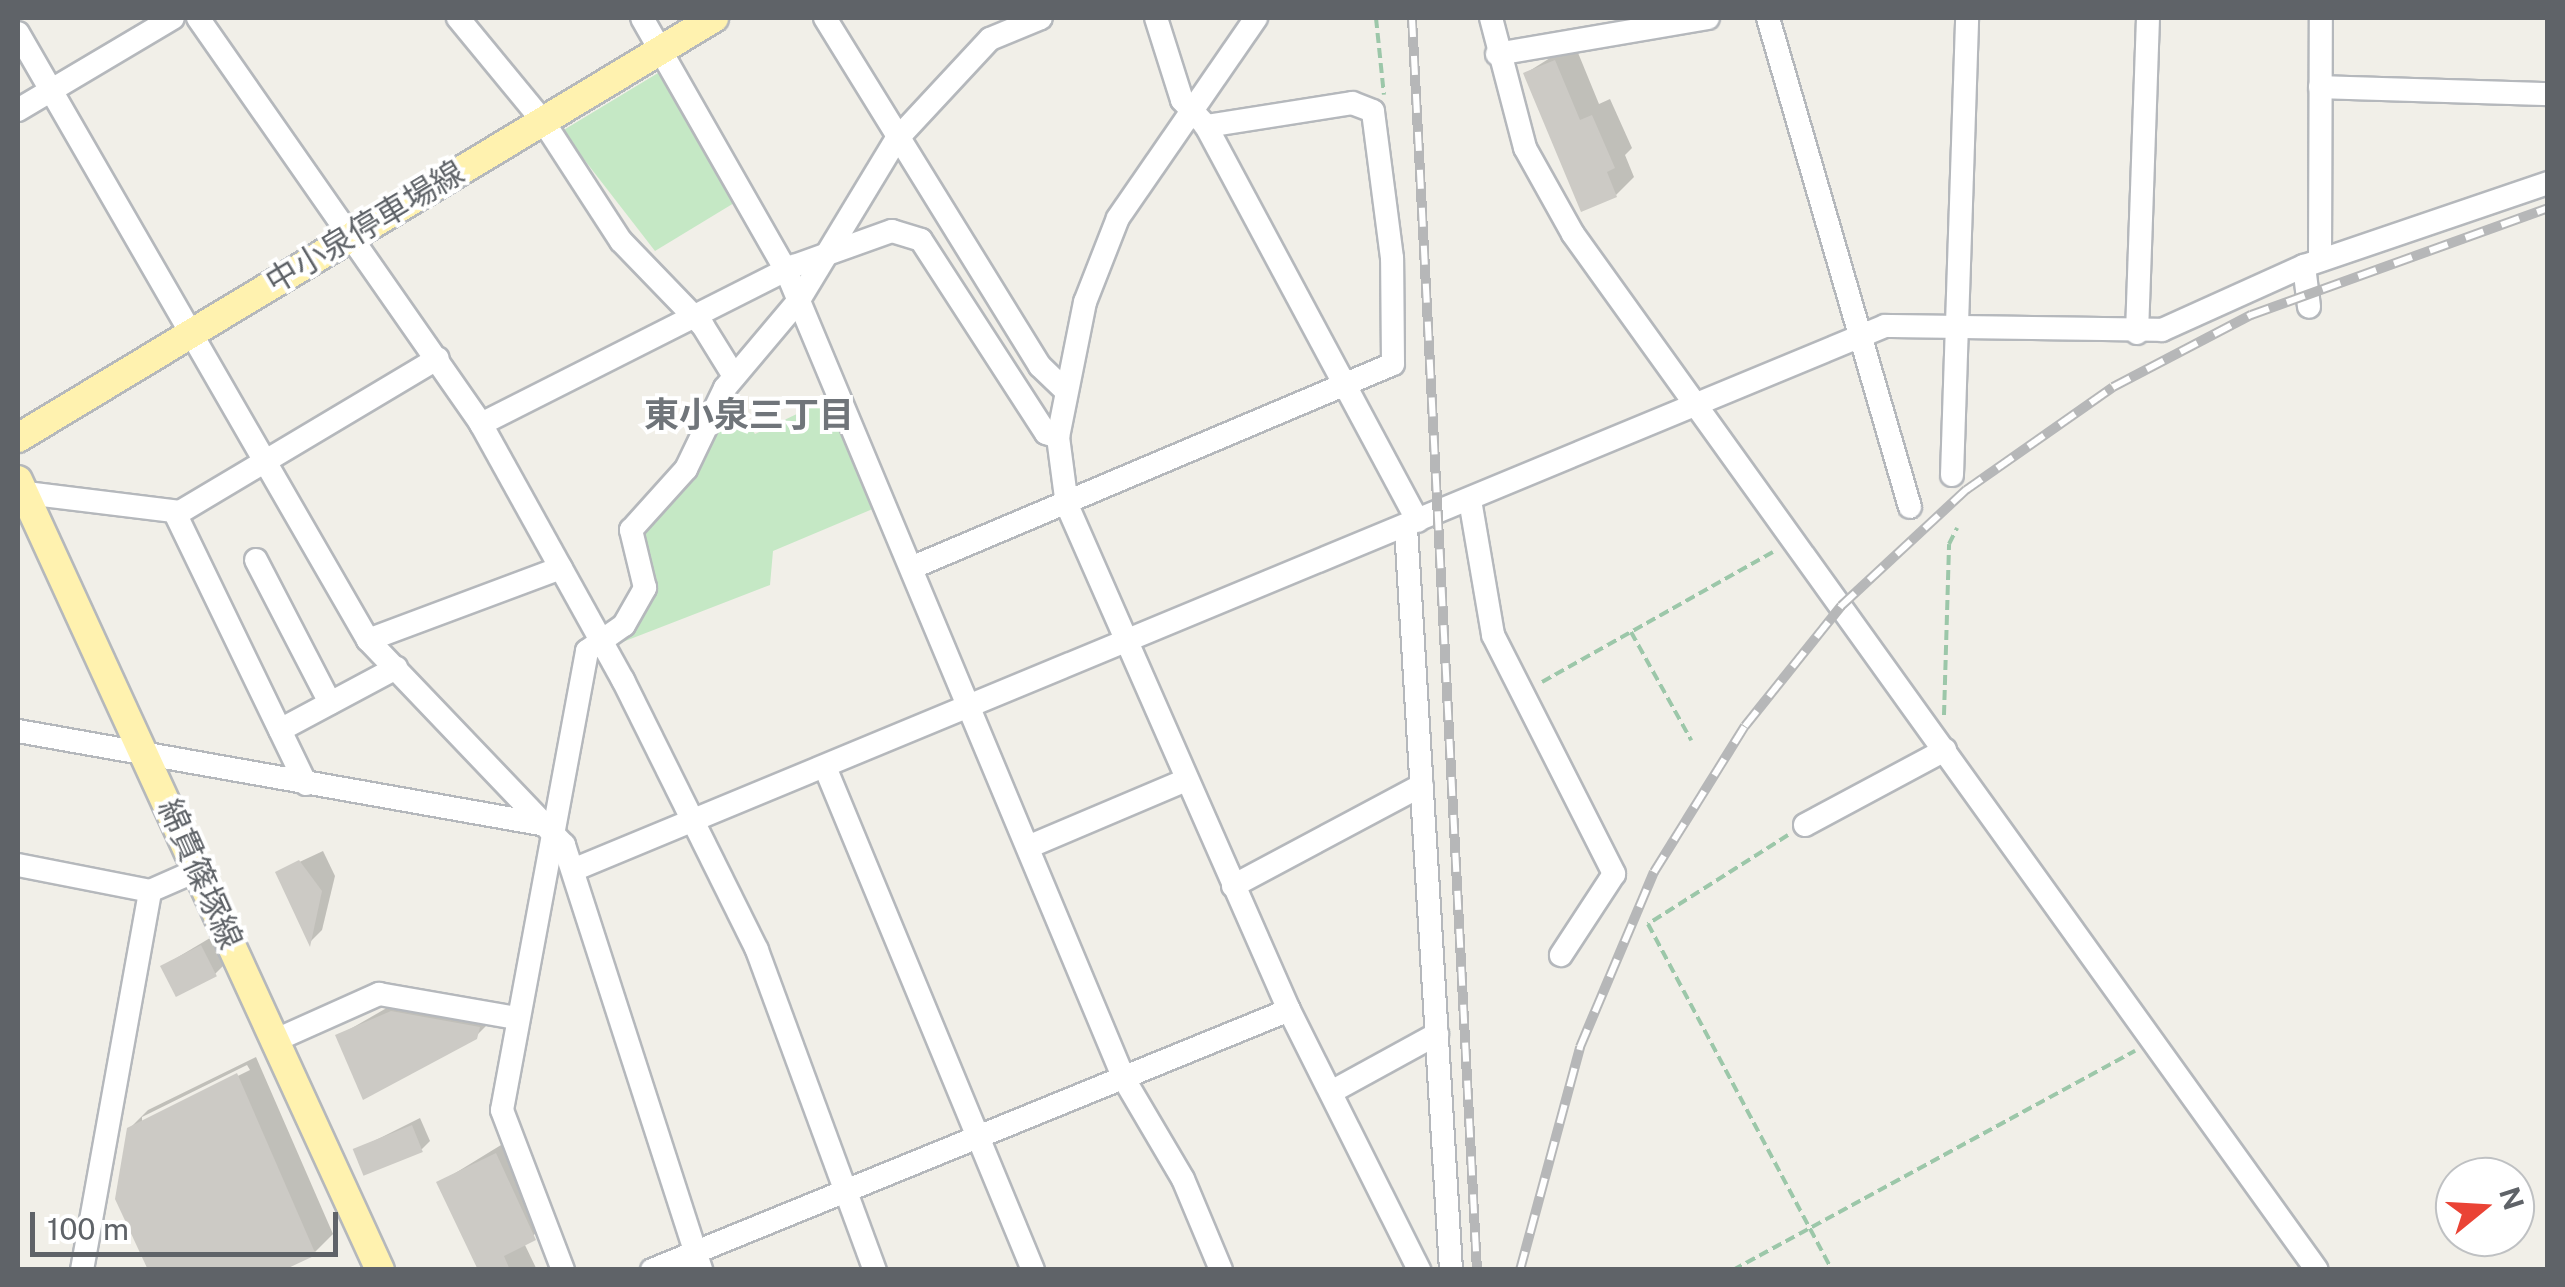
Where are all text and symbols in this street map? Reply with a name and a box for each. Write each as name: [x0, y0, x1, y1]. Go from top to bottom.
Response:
street label: 中小泉停車場線: [259, 153, 471, 301]
district label: 東小泉三丁目: [644, 394, 854, 436]
street label: 綿貫篠塚線: [150, 793, 250, 955]
north arrow: [2435, 1157, 2535, 1257]
text: N: [2493, 1183, 2531, 1214]
scale bar: [35, 1192, 342, 1254]
text: 100 m: [47, 1211, 129, 1247]

